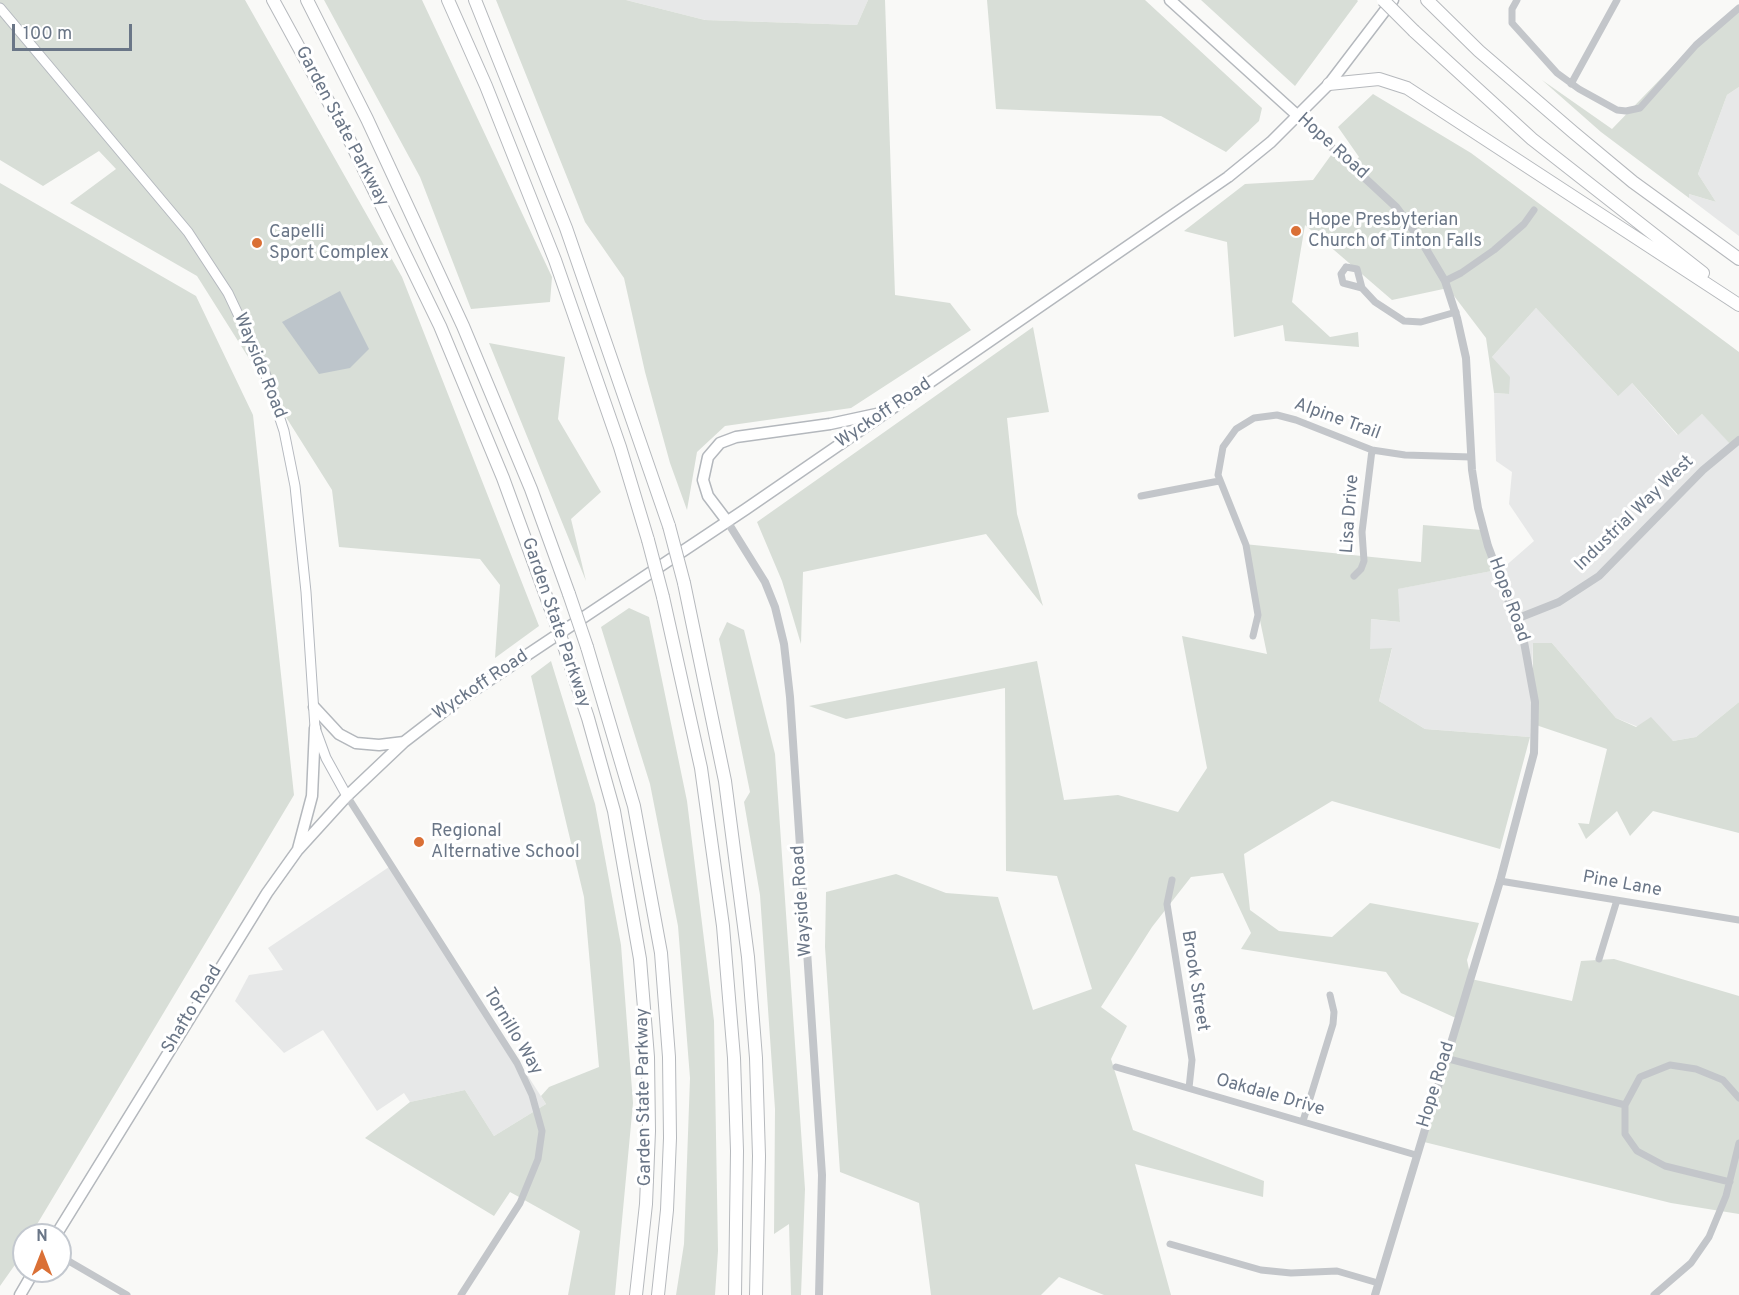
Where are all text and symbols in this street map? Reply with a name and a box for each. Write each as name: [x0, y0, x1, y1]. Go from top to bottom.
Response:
scale bar: [15, 12, 135, 50]
text: 100 m: [23, 23, 72, 46]
street label: Garden State Parkway: [290, 43, 392, 211]
street label: Hope Road: [1292, 109, 1372, 185]
place label: Hope Presbyterian Church of Tinton Falls: [1308, 210, 1482, 252]
place label: Capelli Sport Complex: [269, 222, 389, 264]
marker: Hope Presbyterian Church of Tinton Falls: [1289, 224, 1303, 238]
marker: Capelli Sport Complex: [250, 236, 264, 250]
street label: Wayside Road: [228, 310, 290, 422]
street label: Wyckoff Road: [832, 374, 936, 454]
street label: Alpine Trail: [1291, 394, 1383, 446]
street label: Industrial Way West: [1571, 452, 1699, 576]
street label: Lisa Drive: [1337, 474, 1365, 554]
street label: Garden State Parkway: [516, 535, 594, 711]
street label: Hope Road: [1483, 555, 1533, 645]
street label: Wyckoff Road: [429, 646, 533, 726]
place label: Regional Alternative School: [431, 821, 580, 864]
marker: Regional Alternative School: [412, 835, 426, 849]
street label: Wayside Road: [788, 844, 818, 958]
street label: Pine Lane: [1581, 867, 1663, 903]
street label: Brook Street: [1175, 929, 1213, 1033]
street label: Shafto Road: [158, 962, 228, 1058]
street label: Tornillo Way: [478, 985, 546, 1079]
street label: Garden State Parkway: [633, 1008, 657, 1186]
street label: Hope Road: [1414, 1039, 1460, 1131]
street label: Oakdale Drive: [1213, 1070, 1327, 1122]
north arrow: [12, 1223, 72, 1283]
text: N: [36, 1227, 48, 1247]

